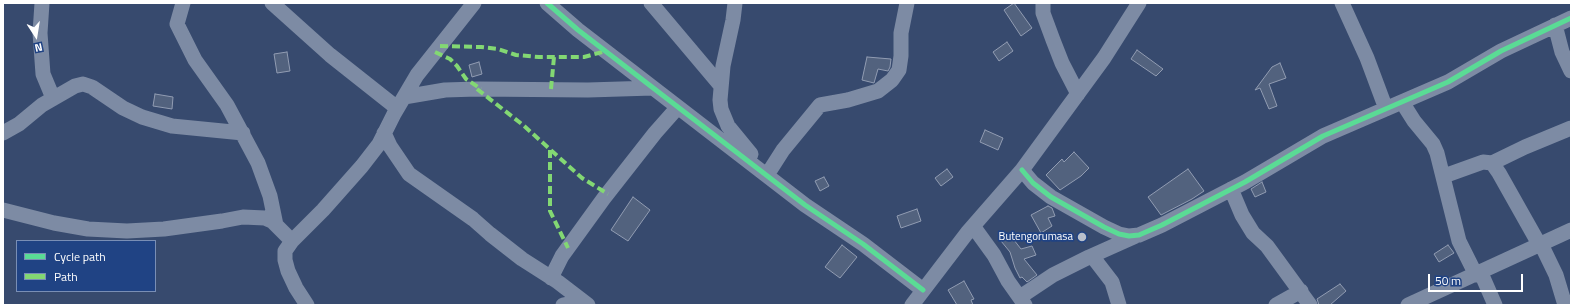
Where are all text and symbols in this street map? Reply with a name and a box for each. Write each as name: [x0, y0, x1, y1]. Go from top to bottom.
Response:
north arrow: [16, 16, 56, 56]
text: N: [33, 39, 44, 56]
place label: Butengorumasa: [999, 230, 1073, 244]
marker: Butengorumasa: [1076, 231, 1088, 243]
legend: [16, 240, 156, 292]
text: Cycle path: [54, 247, 106, 266]
scale bar: [1430, 266, 1525, 292]
text: Path: [54, 267, 78, 286]
text: 50 m: [1435, 271, 1461, 290]

